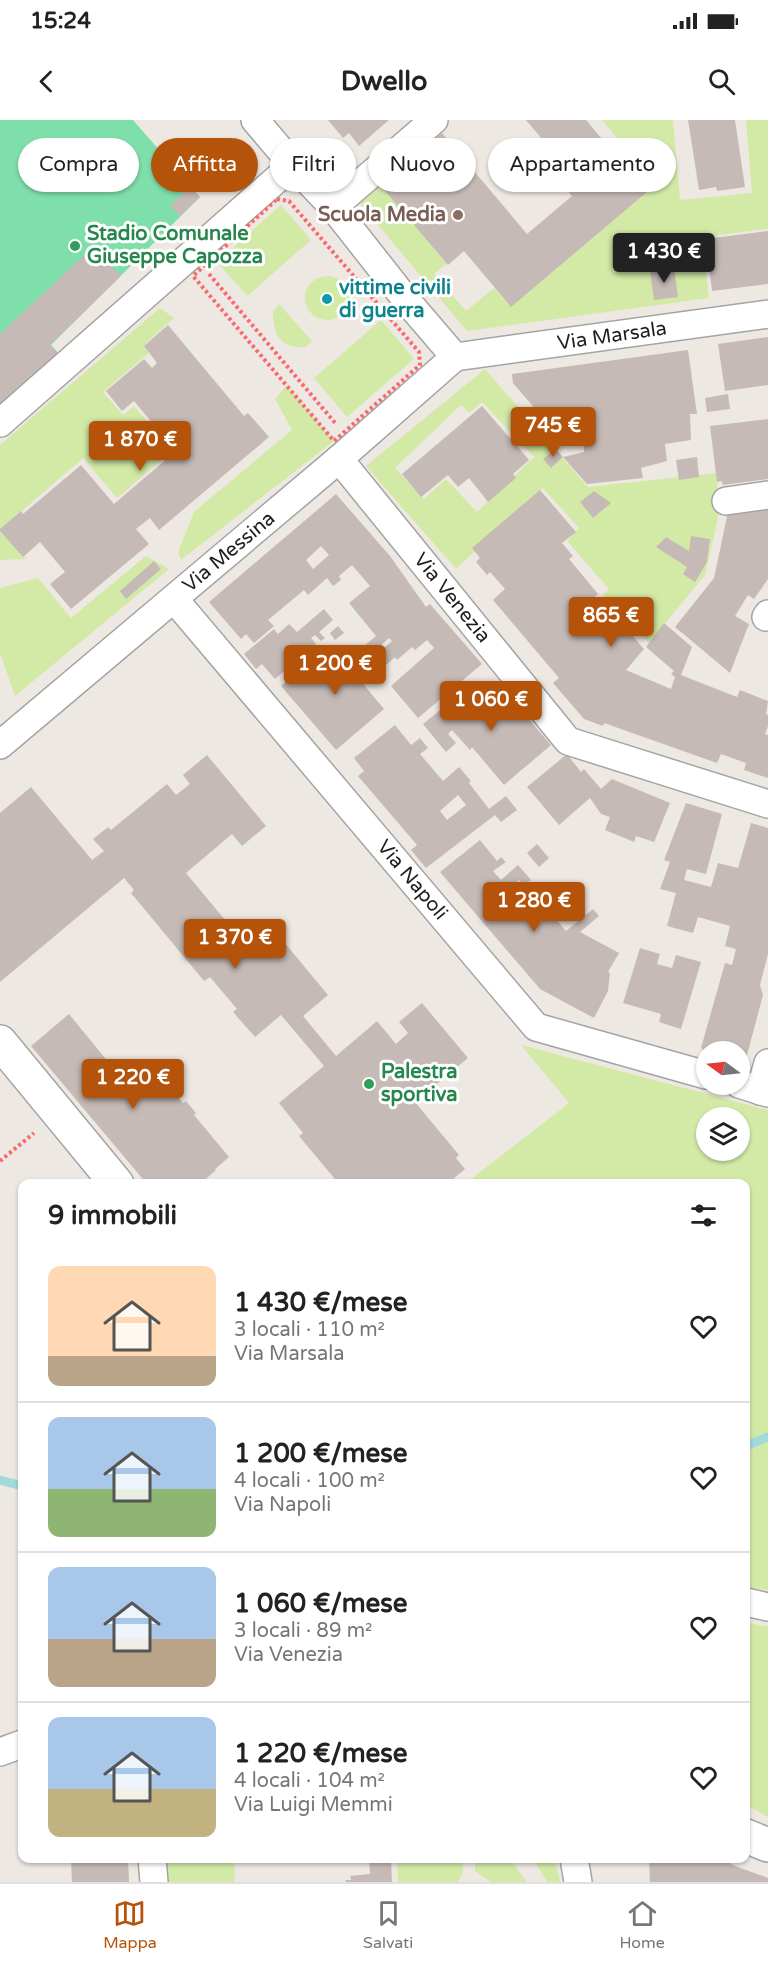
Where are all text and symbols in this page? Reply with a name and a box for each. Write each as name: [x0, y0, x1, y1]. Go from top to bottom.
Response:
text: 15:24: [30, 8, 91, 34]
icon: back: [30, 65, 63, 98]
text: Dwello: [341, 65, 427, 98]
icon: search: [705, 65, 738, 98]
chip: Compra: [18, 138, 139, 192]
chip: Affitta: [151, 138, 258, 192]
chip: Filtri: [270, 138, 356, 192]
chip: Nuovo: [368, 138, 476, 192]
chip: Appartamento: [488, 138, 676, 192]
place label: Scuola Media: [318, 203, 446, 227]
marker: Scuola Media: [451, 208, 465, 222]
place label: Stadio Comunale Giuseppe Capozza: [87, 222, 263, 269]
pin: 1 430 €: [609, 233, 719, 284]
marker: Stadio Comunale Giuseppe Capozza: [68, 239, 82, 253]
text: 1 430 €: [627, 240, 701, 264]
place label: vittime civili di guerra: [339, 276, 451, 323]
marker: vittime civili di guerra: [320, 292, 334, 306]
street label: Via Marsala: [556, 316, 668, 356]
pin: 745 €: [511, 407, 595, 458]
text: 745 €: [525, 414, 581, 438]
pin: 1 870 €: [85, 421, 195, 472]
text: 1 870 €: [103, 428, 177, 452]
street label: Via Messina: [178, 506, 280, 598]
street label: Via Venezia: [408, 548, 496, 648]
pin: 865 €: [569, 597, 653, 648]
text: 865 €: [583, 604, 639, 628]
pin: 1 200 €: [280, 645, 390, 696]
text: 1 200 €: [298, 652, 372, 676]
pin: 1 060 €: [436, 681, 546, 732]
text: 1 060 €: [454, 688, 528, 712]
street label: Via Napoli: [372, 835, 452, 925]
pin: 1 280 €: [479, 882, 589, 933]
text: 1 280 €: [497, 889, 571, 913]
pin: 1 370 €: [180, 919, 290, 970]
text: 1 370 €: [198, 926, 272, 950]
north arrow: [696, 1041, 750, 1095]
map controls: [696, 1041, 750, 1161]
pin: 1 220 €: [78, 1059, 188, 1110]
place label: Palestra sportiva: [381, 1060, 458, 1107]
text: 1 220 €: [96, 1066, 170, 1090]
marker: Palestra sportiva: [362, 1077, 376, 1091]
button: layers: [696, 1107, 750, 1161]
icon: filters: [687, 1199, 720, 1232]
text: 9 immobili: [48, 1200, 177, 1231]
text: 1 430 €/mese: [234, 1287, 407, 1318]
icon: home: [96, 1290, 168, 1362]
icon: heart: [687, 1310, 720, 1343]
text: 3 locali · 110 m²: [234, 1318, 385, 1342]
text: Via Marsala: [234, 1342, 344, 1366]
text: 1 200 €/mese: [234, 1438, 407, 1469]
icon: home: [96, 1441, 168, 1513]
icon: heart: [687, 1461, 720, 1494]
text: 4 locali · 100 m²: [234, 1469, 385, 1493]
text: Via Napoli: [234, 1493, 331, 1517]
text: 1 060 €/mese: [234, 1588, 407, 1619]
icon: home: [96, 1591, 168, 1663]
icon: heart: [687, 1611, 720, 1644]
text: 3 locali · 89 m²: [234, 1619, 372, 1643]
text: Via Venezia: [234, 1643, 343, 1667]
text: 1 220 €/mese: [234, 1738, 407, 1769]
icon: home: [96, 1741, 168, 1813]
icon: heart: [687, 1761, 720, 1794]
text: 4 locali · 104 m²: [234, 1769, 385, 1793]
text: Via Luigi Memmi: [234, 1793, 393, 1817]
tab: Mappa: [103, 1897, 157, 1953]
tab: Salvati: [363, 1897, 413, 1953]
tab: Home: [620, 1897, 665, 1953]

